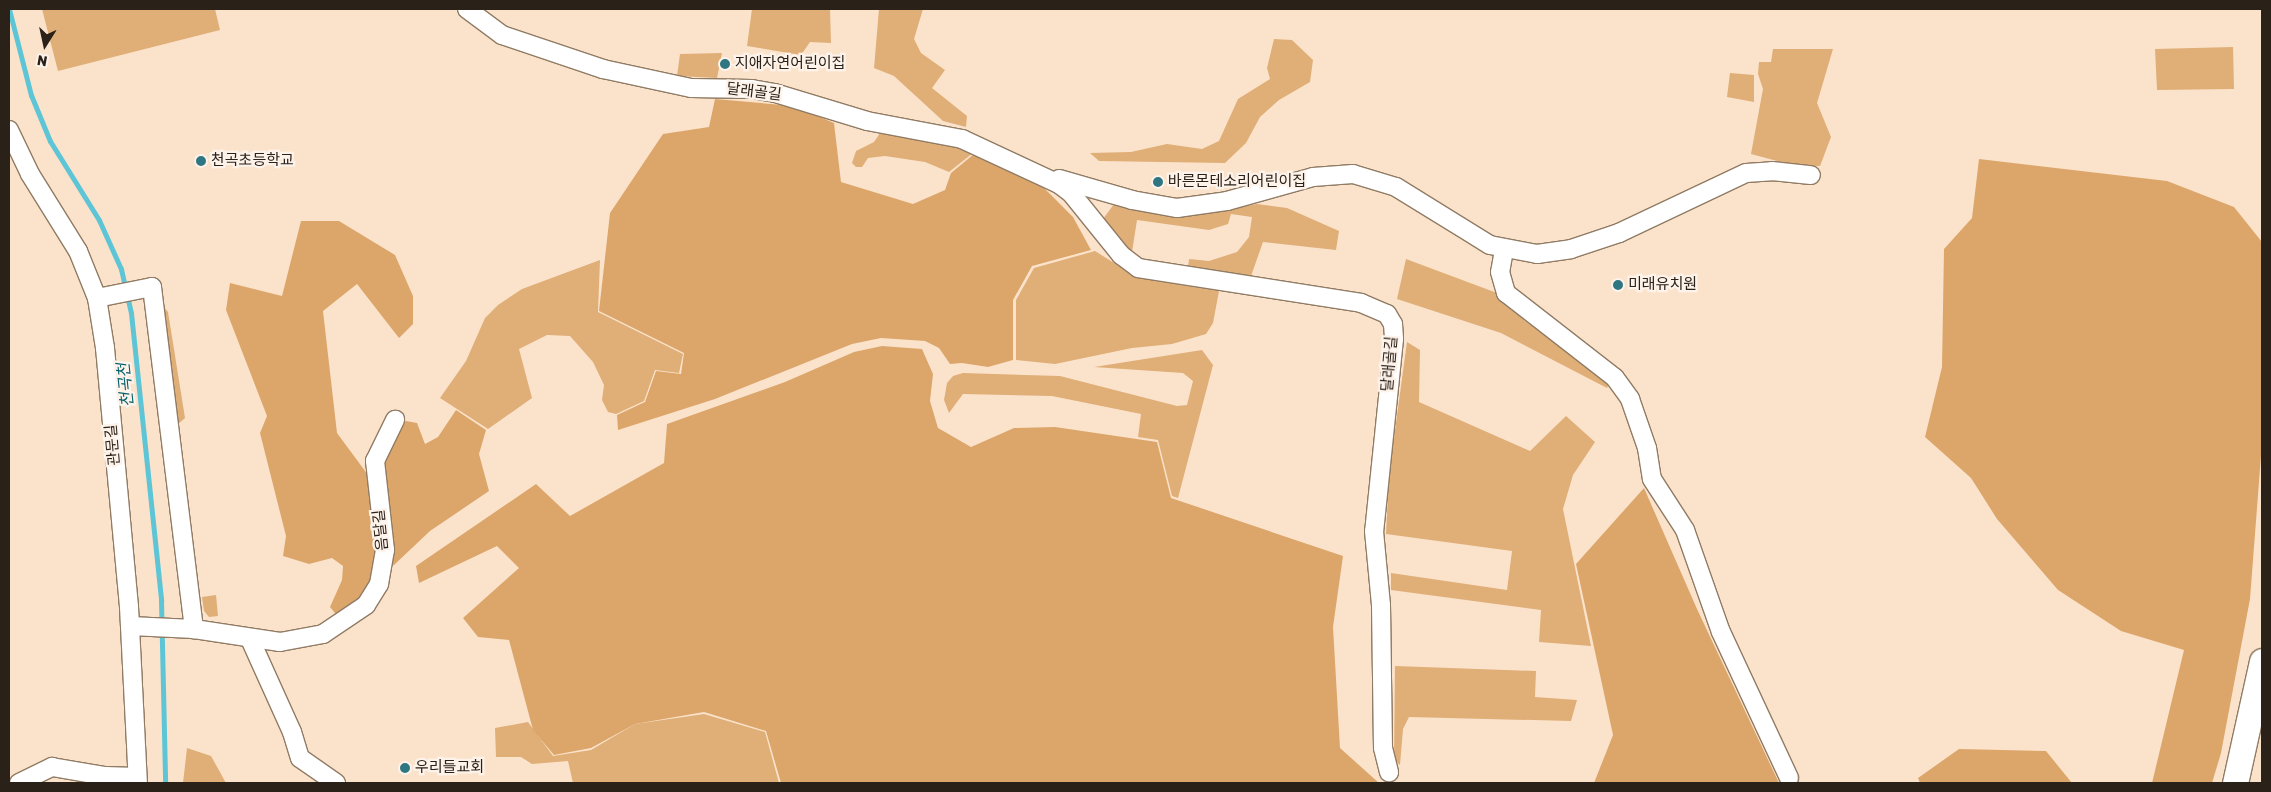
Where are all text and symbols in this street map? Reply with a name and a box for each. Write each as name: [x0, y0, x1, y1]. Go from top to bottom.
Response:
north arrow: [20, 20, 70, 70]
text: N: [36, 51, 49, 70]
place label: 지애자연어린이집: [735, 55, 845, 73]
marker: 지애자연어린이집: [719, 58, 731, 70]
street label: 달래골길: [726, 80, 782, 104]
place label: 천곡초등학교: [211, 152, 294, 170]
marker: 천곡초등학교: [195, 155, 207, 167]
place label: 바른몬테소리어린이집: [1168, 173, 1306, 191]
marker: 바른몬테소리어린이집: [1152, 176, 1164, 188]
place label: 미래유치원: [1628, 276, 1697, 294]
marker: 미래유치원: [1612, 279, 1624, 291]
street label: 달래골길: [1379, 336, 1401, 392]
water label: 천곡천: [114, 362, 138, 408]
street label: 관문길: [102, 424, 124, 466]
street label: 음달길: [370, 508, 392, 552]
place label: 우리들교회: [415, 759, 484, 777]
marker: 우리들교회: [399, 762, 411, 774]

